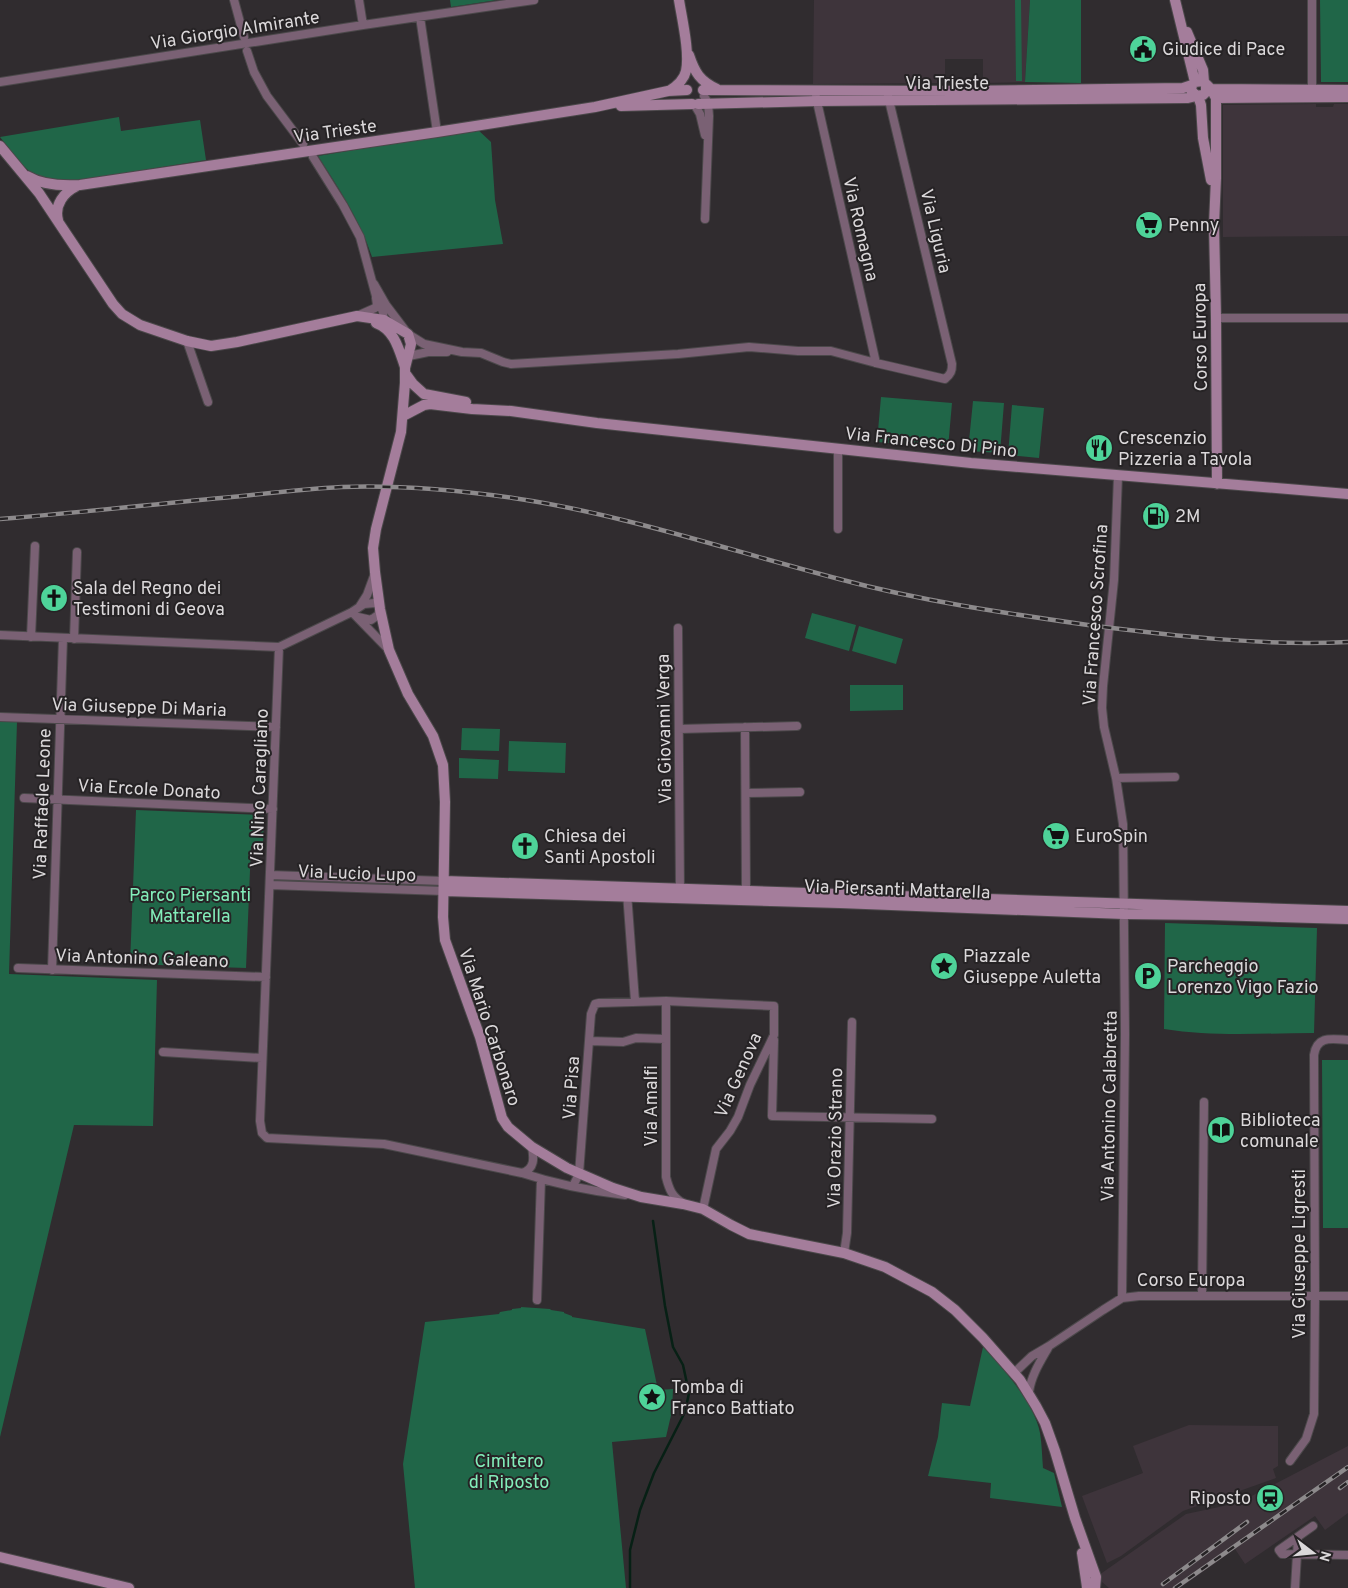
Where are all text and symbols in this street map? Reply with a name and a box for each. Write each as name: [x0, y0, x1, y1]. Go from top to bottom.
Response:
street label: Via Giorgio Almirante: [149, 7, 321, 56]
public building icon: Giudice di Pace: [1128, 34, 1158, 64]
place label: Giudice di Pace: [1162, 39, 1285, 62]
street label: Via Trieste: [905, 73, 989, 96]
street label: Via Trieste: [292, 115, 378, 150]
street label: Via Romagna: [836, 175, 883, 284]
street label: Via Liguria: [914, 187, 955, 276]
supermarket icon: Penny: [1134, 210, 1164, 240]
place label: Penny: [1168, 215, 1219, 238]
street label: Corso Europa: [1189, 283, 1214, 391]
street label: Via Francesco Di Pino: [843, 423, 1018, 464]
place label: Crescenzio Pizzeria a Tavola: [1118, 428, 1252, 472]
restaurant icon: Crescenzio Pizzeria a Tavola: [1084, 433, 1114, 463]
fuel station icon: 2M: [1141, 501, 1171, 531]
place label: 2M: [1175, 506, 1201, 529]
street label: Via Francesco Scrofina: [1079, 524, 1114, 707]
place label: Sala del Regno dei Testimoni di Geova: [73, 578, 225, 622]
church icon: Sala del Regno dei Testimoni di Geova: [39, 583, 69, 613]
street label: Via Giovanni Verga: [653, 654, 678, 804]
street label: Via Giuseppe Di Maria: [51, 694, 227, 723]
street label: Via Nino Caragliano: [246, 708, 275, 868]
street label: Via Raffaele Leone: [29, 728, 58, 880]
street label: Via Ercole Donato: [77, 775, 221, 806]
supermarket icon: EuroSpin: [1041, 821, 1071, 851]
place label: Chiesa dei Santi Apostoli: [544, 826, 656, 870]
place label: EuroSpin: [1075, 826, 1148, 849]
church icon: Chiesa dei Santi Apostoli: [510, 831, 540, 861]
street label: Via Lucio Lupo: [297, 861, 417, 888]
street label: Via Piersanti Mattarella: [803, 876, 991, 905]
park label: Parco Piersanti Mattarella: [129, 885, 251, 929]
street label: Via Antonino Galeano: [55, 945, 229, 974]
street label: Via Mario Carbonaro: [452, 946, 525, 1109]
place label: Piazzale Giuseppe Auletta: [963, 946, 1101, 990]
place icon: Piazzale Giuseppe Auletta: [929, 951, 959, 981]
place label: Parcheggio Lorenzo Vigo Fazio: [1167, 956, 1319, 1000]
parking icon: Parcheggio Lorenzo Vigo Fazio: [1133, 961, 1163, 991]
street label: Via Antonino Calabretta: [1097, 1010, 1124, 1202]
street label: Via Genova: [710, 1029, 768, 1122]
street label: Via Pisa: [559, 1056, 586, 1121]
street label: Via Amalfi: [641, 1065, 664, 1147]
street label: Via Orazio Strano: [824, 1067, 849, 1209]
place label: Biblioteca comunale: [1240, 1110, 1321, 1154]
library icon: Biblioteca comunale: [1206, 1115, 1236, 1145]
street label: Via Giuseppe Ligresti: [1289, 1169, 1312, 1339]
street label: Corso Europa: [1137, 1270, 1245, 1293]
place label: Tomba di Franco Battiato: [671, 1377, 795, 1421]
place icon: Tomba di Franco Battiato: [637, 1382, 667, 1412]
park label: Cimitero di Riposto: [469, 1451, 549, 1495]
station icon: Riposto: [1255, 1483, 1285, 1513]
place label: Riposto: [1189, 1488, 1251, 1511]
north arrow: [1288, 1528, 1338, 1578]
text: N: [1314, 1549, 1334, 1563]

